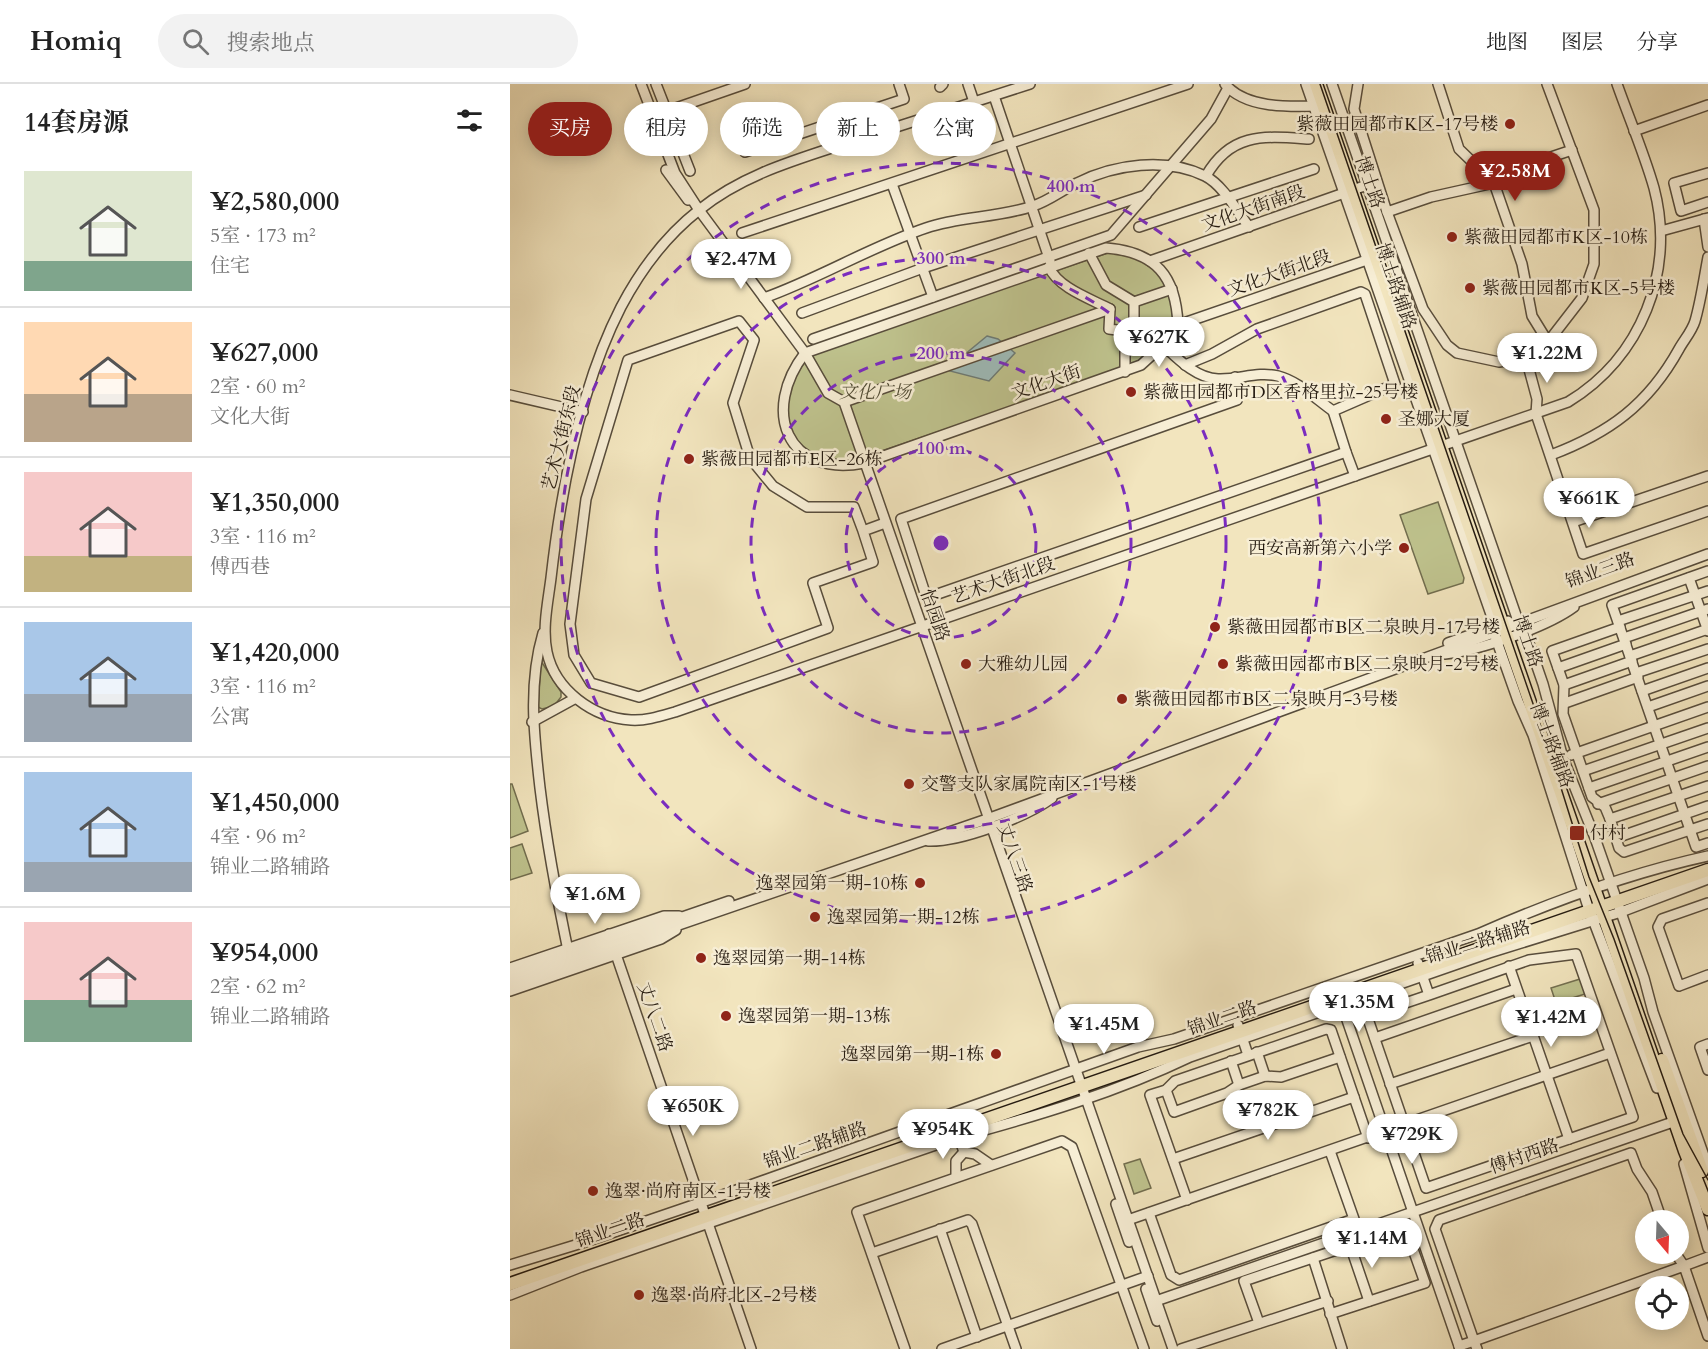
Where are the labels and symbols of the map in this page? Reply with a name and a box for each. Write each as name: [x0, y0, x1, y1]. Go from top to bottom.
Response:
place label: 紫薇田园都市K区-17号楼: [1296, 112, 1498, 137]
marker: 紫薇田园都市K区-17号楼: [1503, 117, 1517, 131]
pin: ¥2.58M: [1466, 151, 1564, 202]
street label: 博士路: [1349, 153, 1390, 212]
text: 400 m: [1046, 174, 1096, 199]
street label: 文化大街南段: [1198, 179, 1308, 238]
place label: 紫薇田园都市K区-10栋: [1464, 225, 1648, 250]
marker: 紫薇田园都市K区-10栋: [1445, 230, 1459, 244]
pin: ¥2.47M: [692, 239, 790, 290]
street label: 博士路辅路: [1369, 240, 1422, 333]
street label: 文化大街北段: [1224, 244, 1334, 303]
text: 300 m: [916, 246, 966, 271]
place label: 紫薇田园都市K区-5号楼: [1482, 276, 1675, 301]
marker: 紫薇田园都市K区-5号楼: [1463, 281, 1477, 295]
pin: ¥627K: [1117, 317, 1201, 368]
pin: ¥1.22M: [1498, 333, 1596, 384]
text: 200 m: [916, 341, 966, 366]
street label: 文化大街: [1008, 359, 1084, 406]
park label: 文化广场: [839, 380, 913, 405]
place label: 紫薇田园都市D区香格里拉-25号楼: [1143, 380, 1418, 405]
street label: 艺术大街东段: [536, 383, 587, 494]
marker: 紫薇田园都市D区香格里拉-25号楼: [1124, 385, 1138, 399]
place label: 圣娜大厦: [1398, 407, 1470, 432]
marker: 圣娜大厦: [1379, 412, 1393, 426]
text: 100 m: [916, 436, 966, 461]
place label: 紫薇田园都市E区-26栋: [701, 447, 883, 472]
marker: 紫薇田园都市E区-26栋: [682, 452, 696, 466]
pin: ¥661K: [1547, 478, 1631, 529]
centre of rings: [931, 533, 951, 553]
place label: 西安高新第六小学: [1248, 536, 1392, 561]
marker: 西安高新第六小学: [1397, 541, 1411, 555]
street label: 锦业三路: [1562, 546, 1638, 595]
street label: 艺术大街北段: [948, 551, 1058, 610]
street label: 怡园路: [914, 586, 955, 645]
street label: 博士路: [1507, 612, 1548, 671]
place label: 紫薇田园都市B区二泉映月-17号楼: [1227, 615, 1500, 640]
marker: 紫薇田园都市B区二泉映月-17号楼: [1208, 620, 1222, 634]
place label: 大雅幼儿园: [978, 652, 1068, 677]
place label: 紫薇田园都市B区二泉映月-2号楼: [1235, 652, 1498, 677]
marker: 大雅幼儿园: [959, 657, 973, 671]
marker: 紫薇田园都市B区二泉映月-2号楼: [1216, 657, 1230, 671]
place label: 紫薇田园都市B区二泉映月-3号楼: [1134, 687, 1397, 712]
marker: 紫薇田园都市B区二泉映月-3号楼: [1115, 692, 1129, 706]
street label: 博士路辅路: [1524, 699, 1579, 792]
place label: 交警支队家属院南区-1号楼: [921, 772, 1136, 797]
marker: 交警支队家属院南区-1号楼: [902, 777, 916, 791]
street label: 丈八三路: [991, 820, 1038, 896]
place label: 付村: [1590, 821, 1626, 846]
marker: 付村: [1568, 824, 1586, 842]
place label: 逸翠园第一期-10栋: [756, 871, 908, 896]
pin: ¥1.6M: [553, 874, 637, 925]
marker: 逸翠园第一期-10栋: [913, 876, 927, 890]
place label: 逸翠园第一期-12栋: [827, 905, 979, 930]
marker: 逸翠园第一期-12栋: [808, 910, 822, 924]
street label: 锦业二路辅路: [1423, 915, 1533, 970]
place label: 逸翠园第一期-14栋: [713, 946, 865, 971]
marker: 逸翠园第一期-14栋: [694, 951, 708, 965]
street label: 丈八二路: [631, 979, 678, 1055]
pin: ¥1.35M: [1310, 982, 1408, 1033]
street label: 锦业二路: [1184, 995, 1260, 1042]
pin: ¥1.42M: [1502, 997, 1600, 1048]
place label: 逸翠园第一期-13栋: [738, 1004, 890, 1029]
pin: ¥1.45M: [1055, 1004, 1153, 1055]
marker: 逸翠园第一期-13栋: [719, 1009, 733, 1023]
place label: 逸翠园第一期-1栋: [841, 1042, 984, 1067]
marker: 逸翠园第一期-1栋: [989, 1047, 1003, 1061]
pin: ¥650K: [651, 1086, 735, 1137]
pin: ¥782K: [1226, 1090, 1310, 1141]
pin: ¥954K: [901, 1109, 985, 1160]
pin: ¥729K: [1370, 1114, 1454, 1165]
street label: 锦业二路辅路: [760, 1116, 870, 1175]
street label: 傅村西路: [1486, 1133, 1562, 1180]
place label: 逸翠·尚府南区-1号楼: [605, 1179, 771, 1204]
marker: 逸翠·尚府南区-1号楼: [586, 1184, 600, 1198]
street label: 锦业二路: [572, 1207, 648, 1254]
north arrow: [1635, 1210, 1689, 1264]
pin: ¥1.14M: [1323, 1218, 1421, 1269]
place label: 逸翠·尚府北区-2号楼: [651, 1283, 817, 1308]
marker: 逸翠·尚府北区-2号楼: [632, 1288, 646, 1302]

